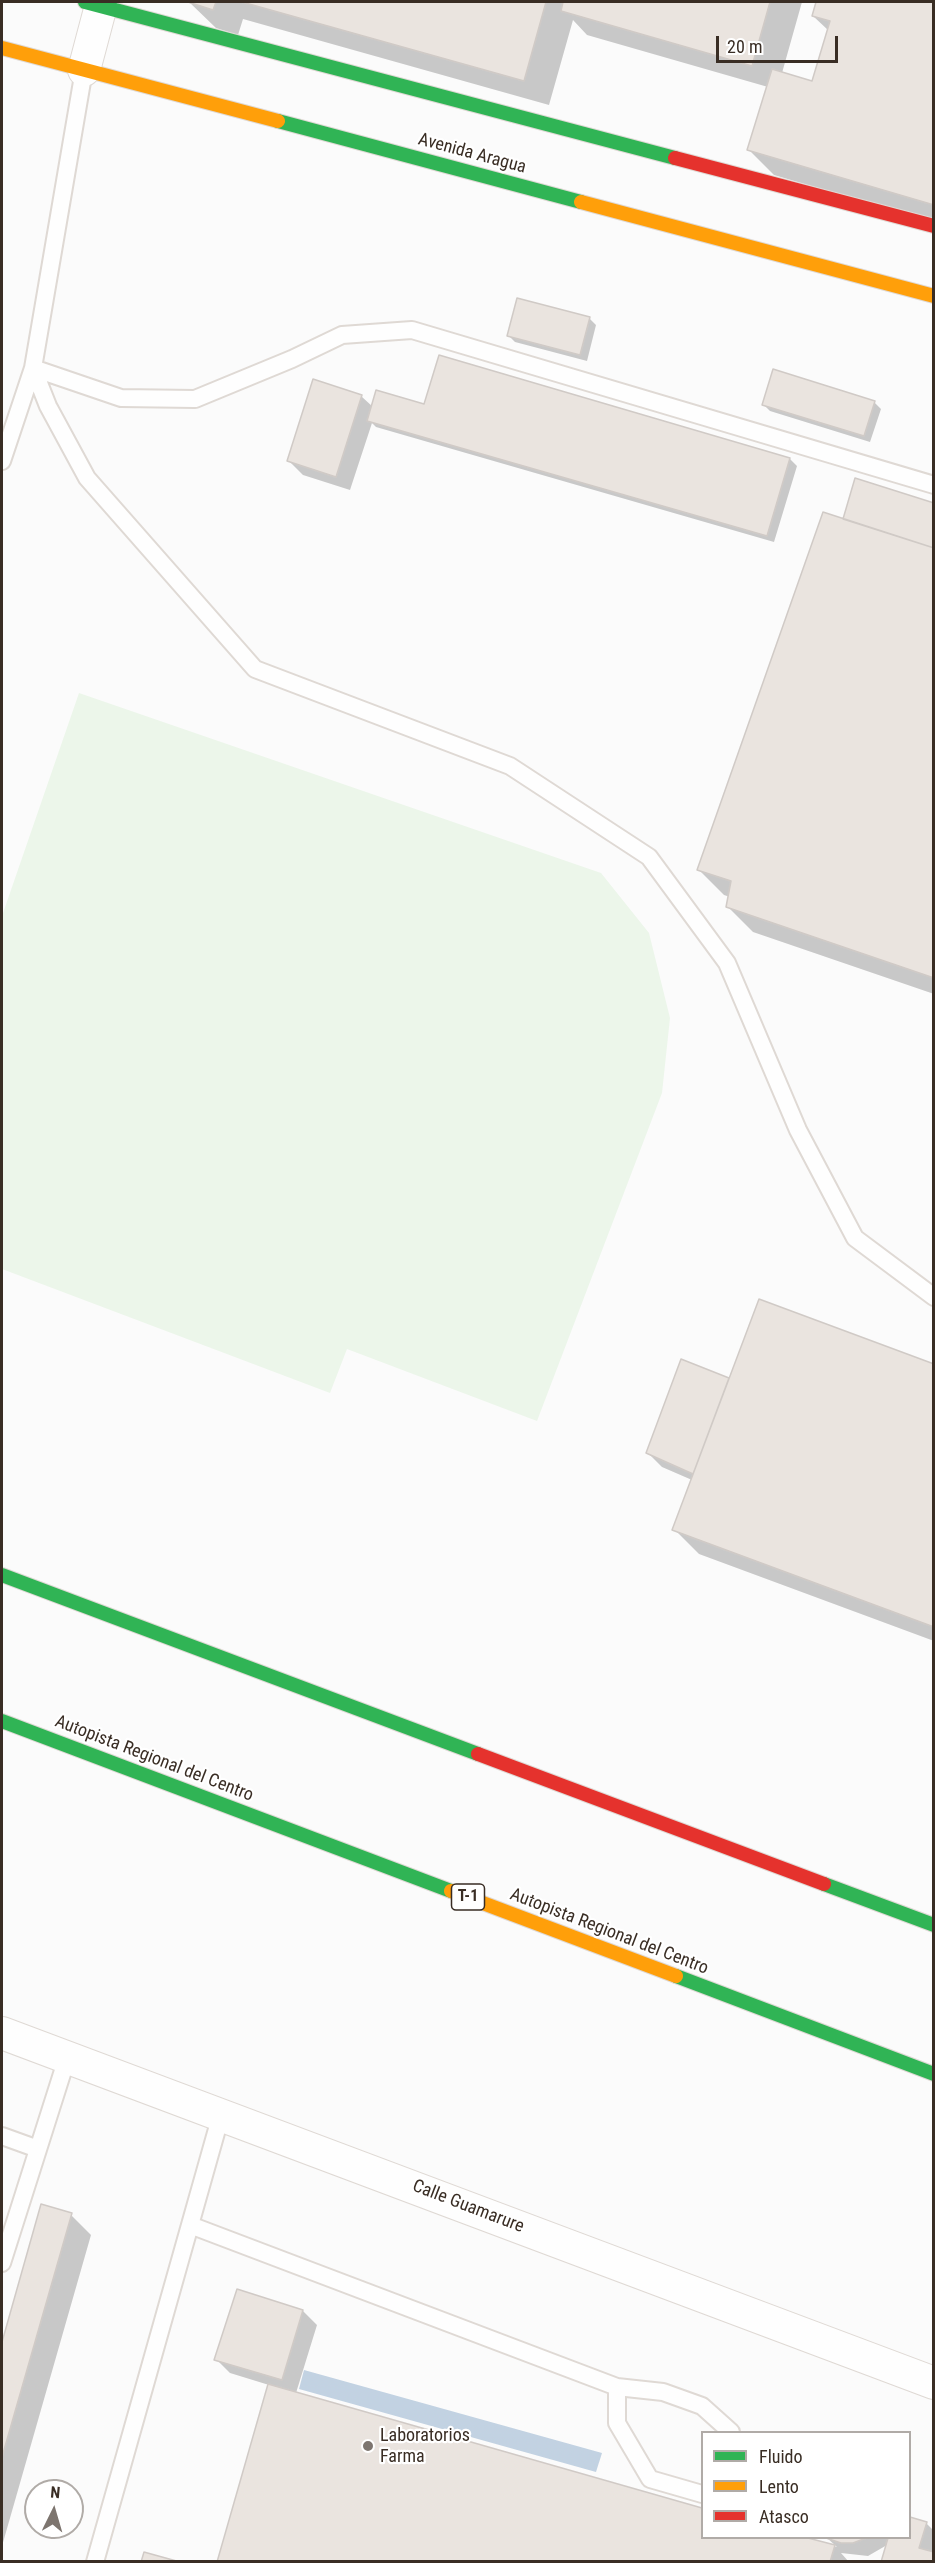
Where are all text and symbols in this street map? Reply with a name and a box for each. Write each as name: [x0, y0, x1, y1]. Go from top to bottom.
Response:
scale bar: [719, 24, 840, 62]
text: 20 m: [727, 36, 762, 57]
street label: Avenida Aragua: [416, 129, 528, 179]
street label: Autopista Regional del Centro: [52, 1711, 256, 1807]
road number: T-1: [452, 1884, 484, 1910]
street label: Autopista Regional del Centro: [507, 1884, 711, 1980]
street label: Calle Guamarure: [409, 2176, 527, 2238]
place label: Laboratorios Farma: [380, 2425, 470, 2468]
legend: [701, 2431, 911, 2539]
marker: Laboratorios Farma: [361, 2439, 375, 2453]
text: Fluido: [759, 2446, 803, 2467]
text: Lento: [759, 2476, 799, 2497]
north arrow: [24, 2479, 84, 2539]
text: N: [50, 2483, 61, 2502]
text: Atasco: [759, 2506, 809, 2527]

